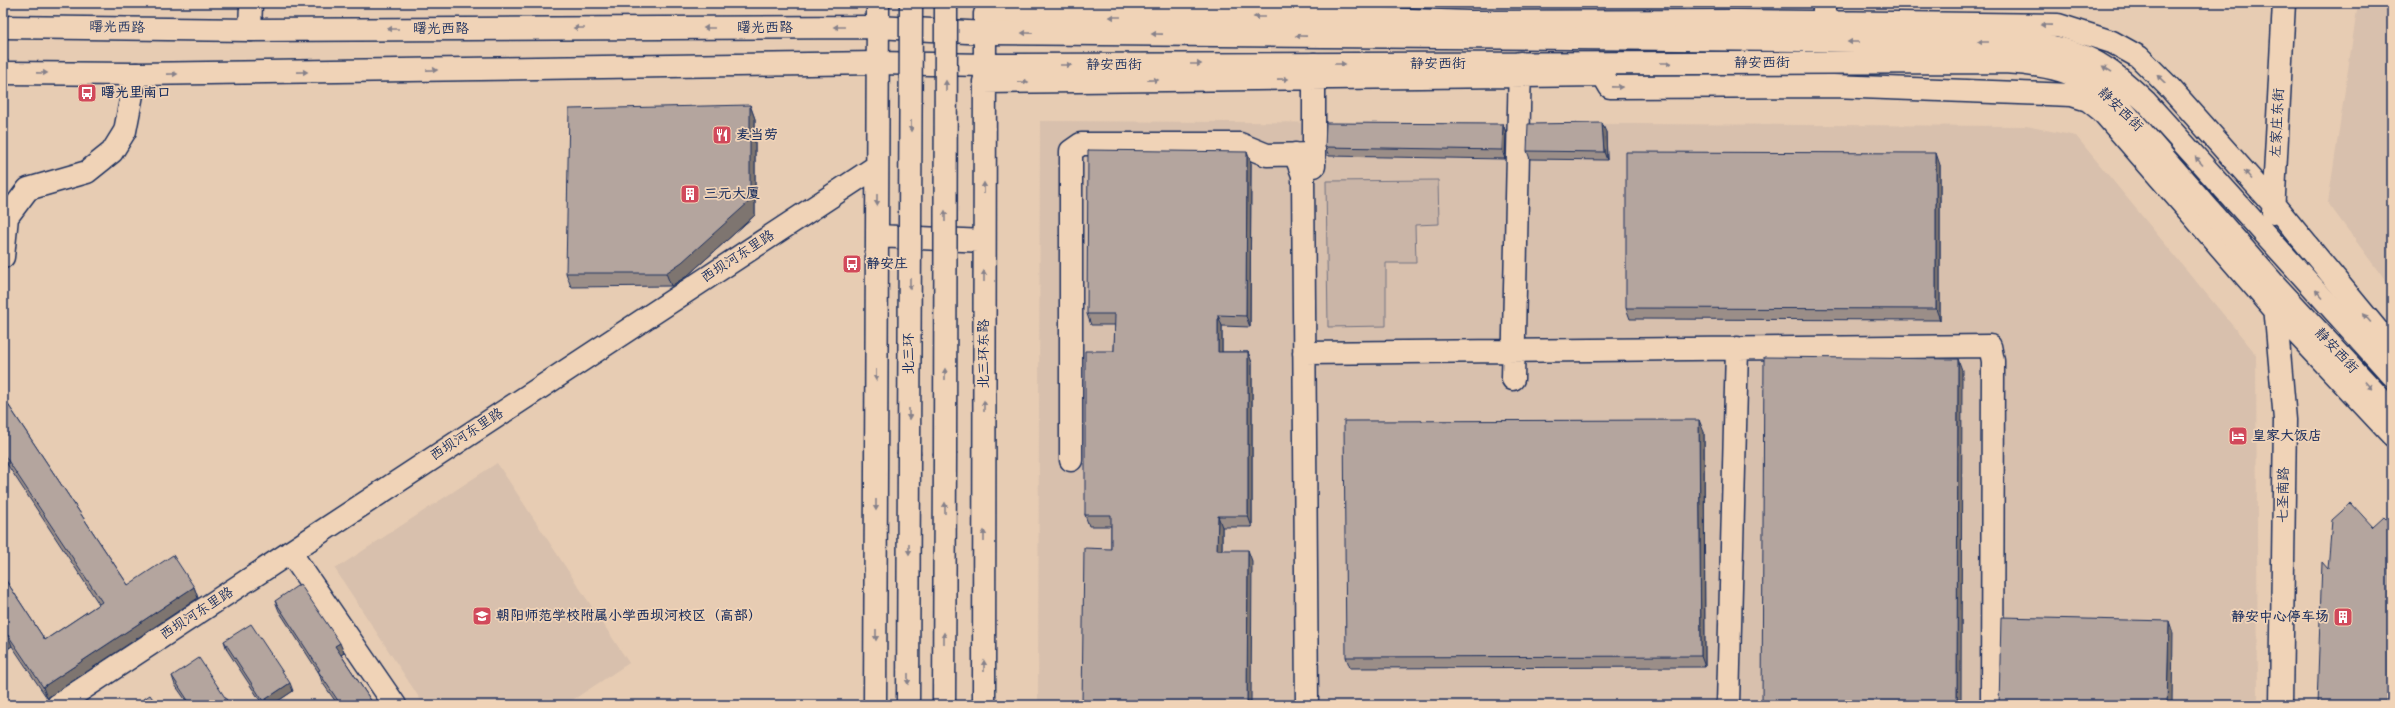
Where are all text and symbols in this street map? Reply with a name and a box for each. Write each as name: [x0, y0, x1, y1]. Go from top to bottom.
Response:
one-way arrow: [1108, 14, 1121, 20]
one-way arrow: [1252, 14, 1265, 20]
street label: 曙光西路: [89, 17, 145, 39]
street label: 曙光西路: [737, 18, 793, 39]
street label: 曙光西路: [413, 19, 469, 40]
one-way arrow: [2039, 22, 2052, 28]
one-way arrow: [832, 24, 845, 30]
one-way arrow: [572, 25, 585, 31]
one-way arrow: [702, 25, 715, 31]
one-way arrow: [386, 26, 399, 32]
one-way arrow: [1020, 30, 1033, 36]
one-way arrow: [1150, 31, 1163, 37]
one-way arrow: [1294, 33, 1307, 39]
one-way arrow: [1846, 39, 1859, 45]
one-way arrow: [1976, 39, 1989, 45]
street label: 静安西街: [1734, 53, 1790, 74]
street label: 静安西街: [1410, 54, 1466, 75]
street label: 静安西街: [1086, 55, 1142, 76]
one-way arrow: [1660, 60, 1673, 66]
one-way arrow: [1190, 61, 1203, 67]
one-way arrow: [1334, 61, 1347, 67]
one-way arrow: [1060, 62, 1073, 68]
one-way arrow: [2102, 66, 2113, 73]
one-way arrow: [426, 67, 439, 73]
one-way arrow: [296, 69, 309, 75]
one-way arrow: [36, 70, 49, 76]
one-way arrow: [166, 71, 179, 77]
one-way arrow: [2156, 74, 2166, 83]
one-way arrow: [1277, 76, 1290, 82]
one-way arrow: [1147, 77, 1160, 83]
one-way arrow: [943, 79, 949, 92]
one-way arrow: [1017, 79, 1030, 85]
bus stop icon: 曙光里南口: [76, 82, 98, 104]
place label: 曙光里南口: [101, 83, 171, 104]
street label: 静安西街: [2093, 83, 2147, 137]
one-way arrow: [1611, 84, 1624, 90]
street label: 左家庄东街: [2266, 87, 2290, 159]
one-way arrow: [908, 120, 914, 133]
restaurant icon: 麦当劳: [711, 124, 733, 146]
place label: 麦当劳: [736, 125, 778, 146]
one-way arrow: [2194, 156, 2204, 166]
one-way arrow: [2243, 170, 2252, 180]
one-way arrow: [981, 181, 987, 194]
building icon: 三元大厦: [679, 183, 701, 205]
place label: 三元大厦: [704, 184, 760, 205]
one-way arrow: [874, 194, 880, 207]
one-way arrow: [942, 210, 949, 222]
street label: 西坝河东里路: [697, 225, 779, 289]
bus stop icon: 静安庄: [841, 253, 863, 275]
place label: 静安庄: [866, 254, 908, 275]
one-way arrow: [981, 269, 987, 282]
one-way arrow: [907, 278, 913, 291]
one-way arrow: [2314, 289, 2324, 299]
one-way arrow: [2363, 312, 2372, 323]
street label: 北三环东路: [974, 319, 995, 389]
street label: 静安西街: [2309, 323, 2363, 379]
street label: 北三环: [899, 333, 920, 375]
one-way arrow: [942, 367, 948, 380]
one-way arrow: [873, 369, 879, 382]
one-way arrow: [2363, 380, 2373, 390]
one-way arrow: [981, 399, 987, 412]
street label: 西坝河东里路: [426, 403, 508, 467]
one-way arrow: [906, 408, 912, 421]
hotel icon: 皇家大饭店: [2227, 425, 2249, 447]
place label: 皇家大饭店: [2252, 426, 2322, 447]
street label: 七圣南路: [2273, 467, 2295, 523]
one-way arrow: [873, 499, 879, 512]
one-way arrow: [942, 501, 948, 514]
one-way arrow: [981, 529, 987, 542]
one-way arrow: [906, 543, 912, 556]
street label: 西坝河东里路: [156, 582, 238, 646]
school or university icon: 朝阳师范学校附属小学西坝河校区（高部）: [471, 605, 493, 627]
place label: 朝阳师范学校附属小学西坝河校区（高部）: [496, 606, 762, 627]
building icon: 静安中心停车场: [2332, 606, 2354, 628]
place label: 静安中心停车场: [2231, 607, 2329, 628]
one-way arrow: [873, 629, 879, 642]
one-way arrow: [941, 631, 947, 644]
one-way arrow: [981, 659, 987, 672]
one-way arrow: [905, 673, 911, 686]

